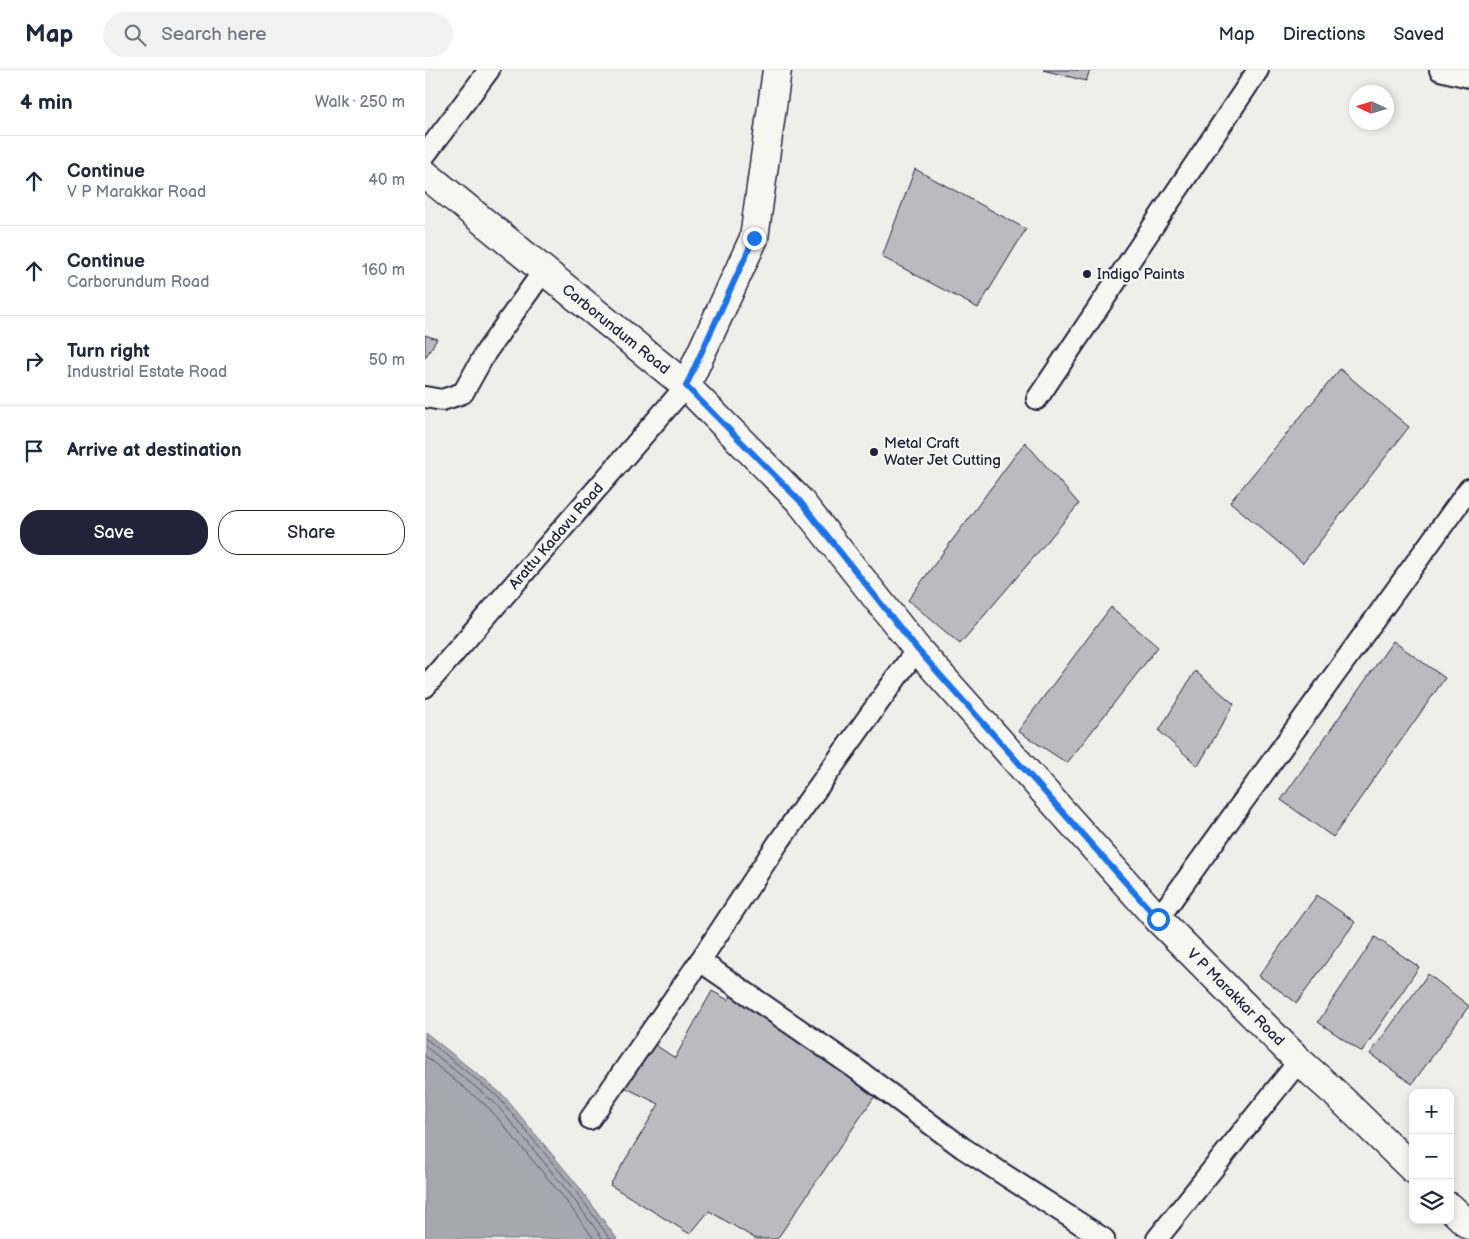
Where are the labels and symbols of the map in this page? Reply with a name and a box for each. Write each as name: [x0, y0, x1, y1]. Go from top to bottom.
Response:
north arrow: [1349, 85, 1394, 130]
route end: [743, 227, 766, 250]
place label: Indigo Paints: [1097, 265, 1185, 284]
marker: Indigo Paints: [1081, 268, 1093, 280]
street label: Carborundum Road: [558, 280, 674, 379]
place label: Metal Craft Water Jet Cutting: [884, 434, 1001, 470]
marker: Metal Craft Water Jet Cutting: [868, 446, 880, 458]
street label: Arattu Kadavu Road: [505, 479, 608, 594]
route start: [1147, 908, 1170, 931]
street label: V P Marakkar Road: [1183, 944, 1289, 1050]

